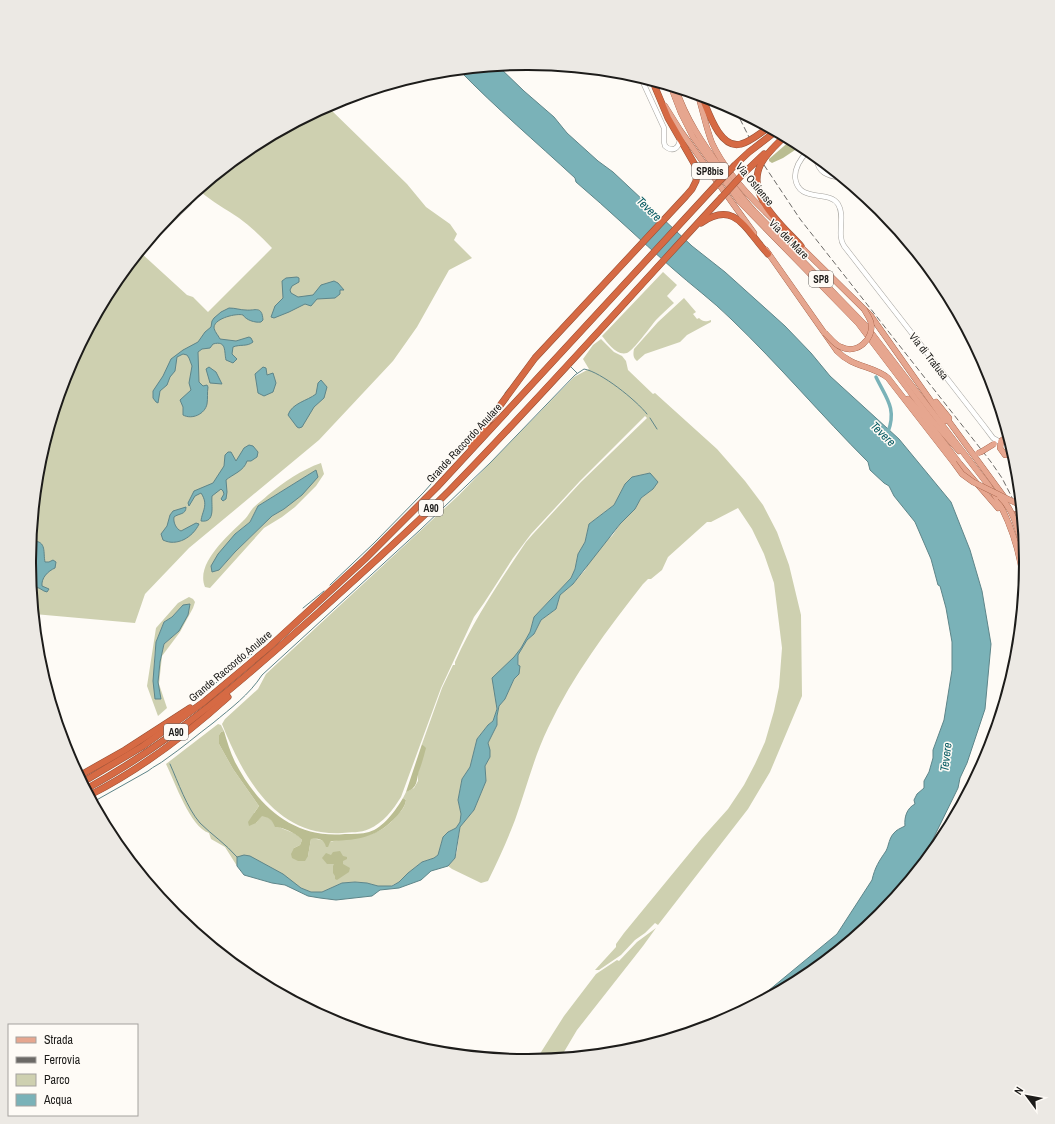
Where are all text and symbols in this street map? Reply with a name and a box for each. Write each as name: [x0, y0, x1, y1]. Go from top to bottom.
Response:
street label: Via Ostiense: [733, 160, 777, 208]
road number: SP8bis: [692, 163, 728, 179]
water label: Tevere: [633, 193, 665, 225]
street label: Via del Mare: [766, 216, 812, 262]
road number: SP8: [809, 271, 833, 287]
street label: Via di Trafusa: [906, 330, 952, 382]
street label: Grande Raccordo Anulare: [423, 400, 505, 486]
water label: Tevere: [867, 418, 899, 450]
road number: A90: [419, 500, 443, 516]
street label: Grande Raccordo Anulare: [186, 627, 274, 705]
road number: A90: [164, 724, 188, 740]
water label: Tevere: [936, 741, 956, 773]
legend: [8, 1024, 138, 1116]
text: Strada: [44, 1032, 74, 1048]
text: Ferrovia: [44, 1052, 81, 1068]
text: Parco: [44, 1072, 70, 1088]
north arrow: [1007, 1076, 1047, 1116]
text: N: [1011, 1084, 1026, 1097]
text: Acqua: [43, 1092, 72, 1108]

